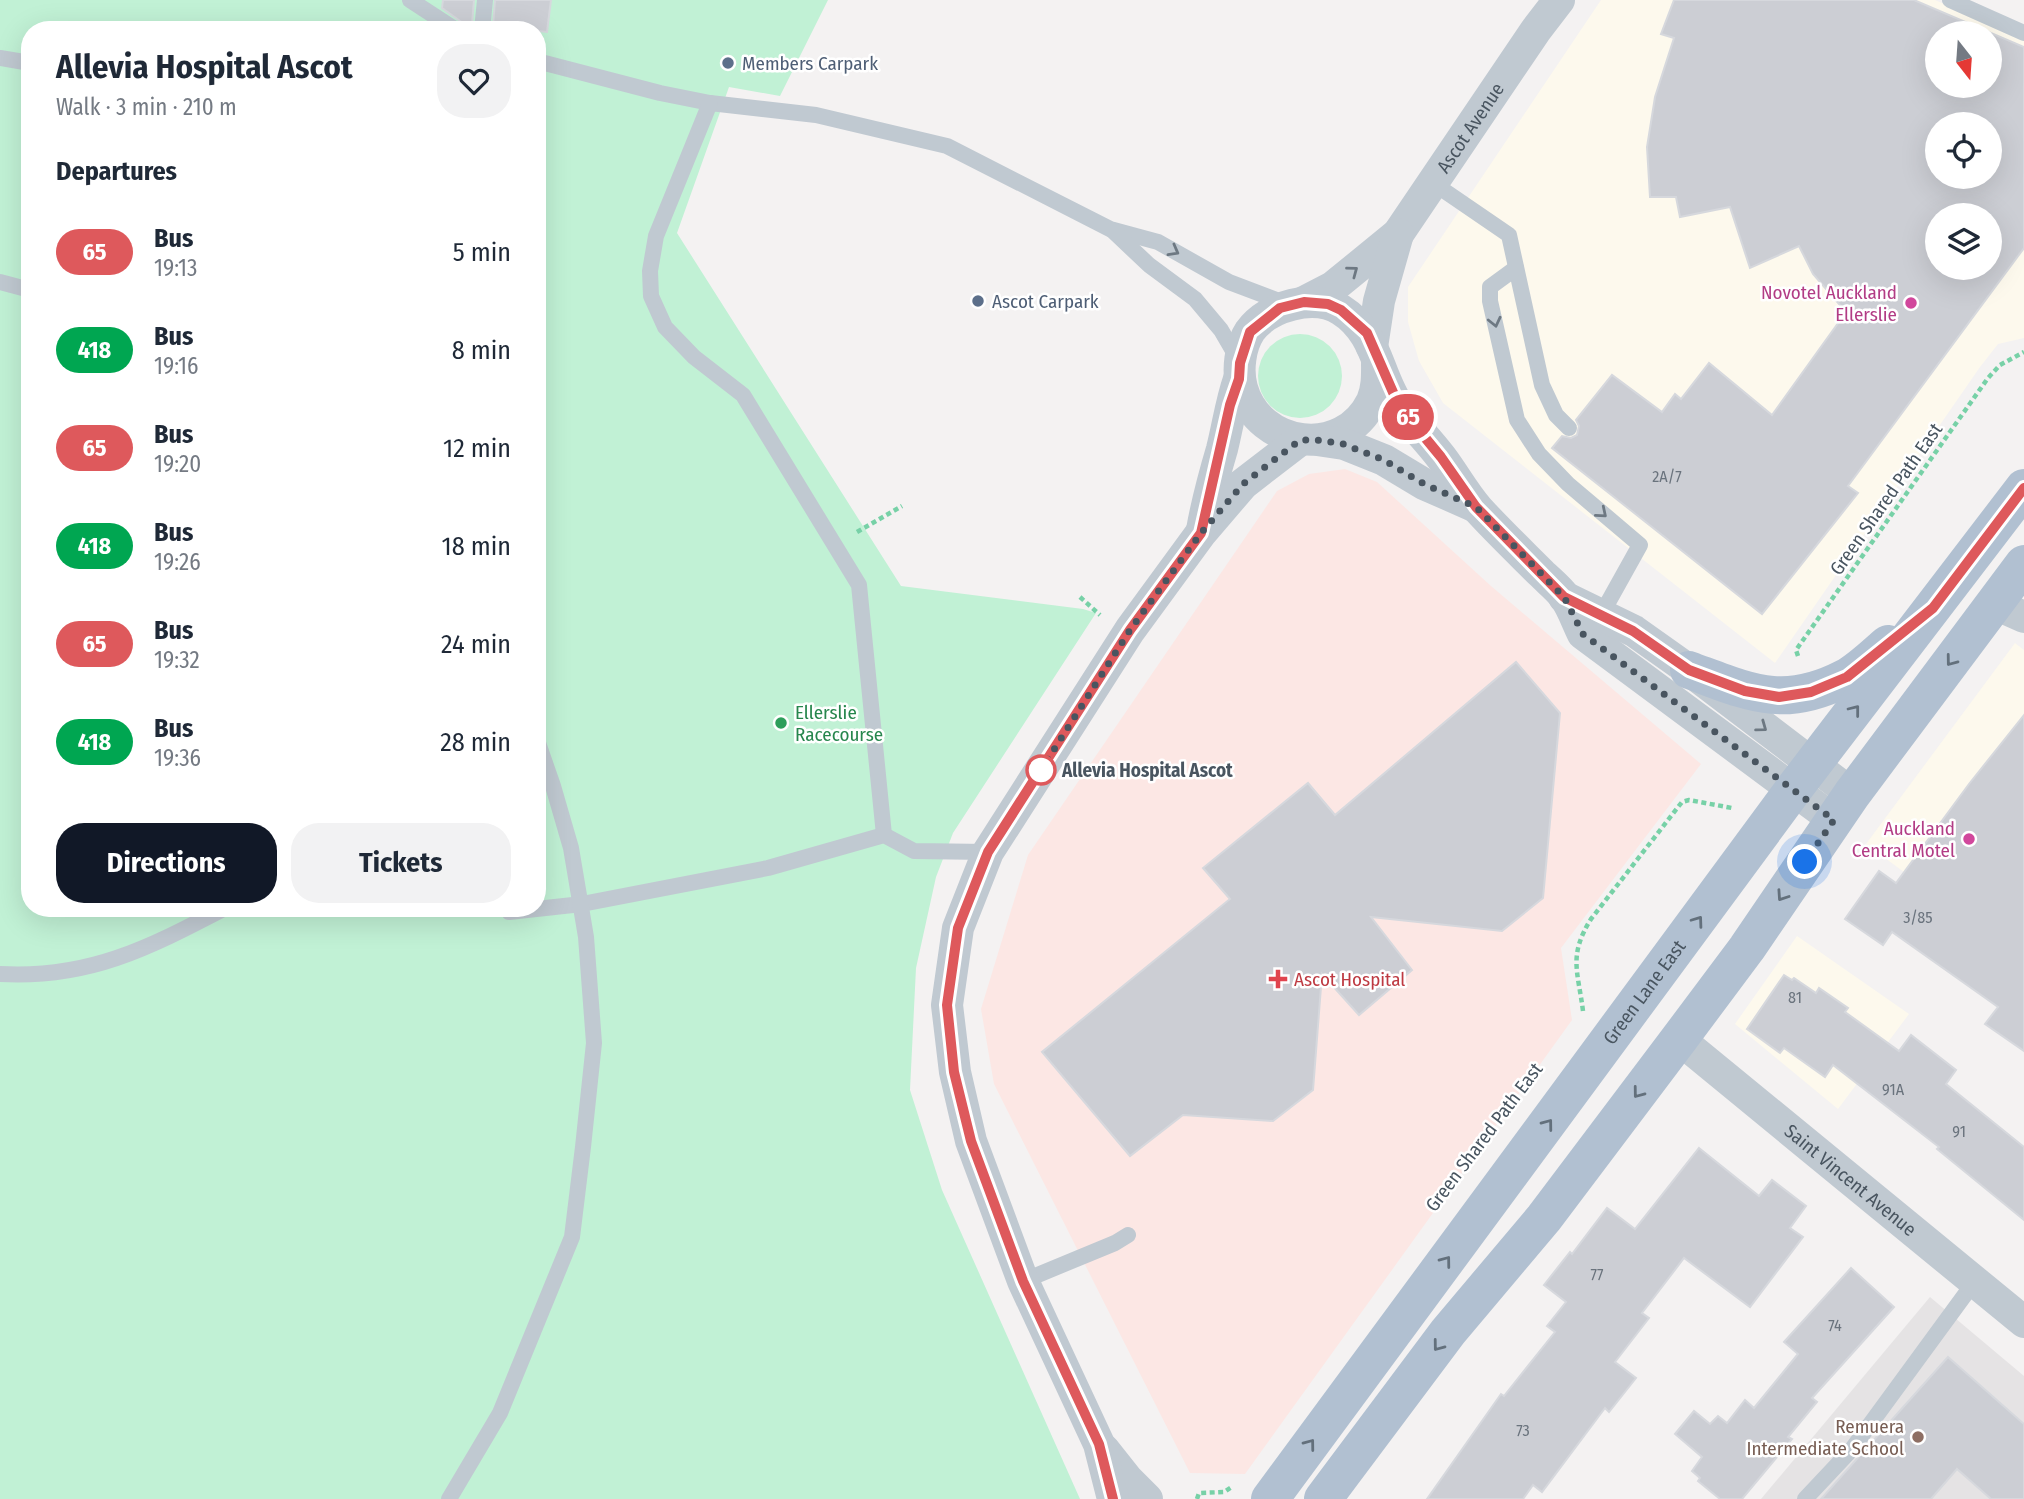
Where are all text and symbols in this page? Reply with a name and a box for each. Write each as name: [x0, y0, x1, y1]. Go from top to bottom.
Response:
north arrow: [1925, 21, 2002, 98]
map controls: [1925, 21, 2002, 280]
button: heart: [437, 44, 511, 118]
text: Allevia Hospital Ascot: [56, 47, 353, 87]
place label: Members Carpark: [742, 52, 878, 75]
marker: Members Carpark: [720, 55, 736, 71]
street label: Ascot Avenue: [1431, 78, 1509, 177]
text: Walk · 3 min · 210 m: [56, 93, 237, 121]
button: locate: [1925, 112, 2002, 189]
text: Departures: [56, 156, 177, 187]
button: layers: [1925, 203, 2002, 280]
text: Bus: [154, 223, 193, 254]
text: 5 min: [453, 237, 511, 268]
text: 65: [82, 238, 107, 266]
one-way arrow: [1167, 243, 1180, 256]
text: 19:13: [154, 254, 197, 282]
one-way arrow: [1345, 267, 1358, 280]
place label: Novotel Auckland Ellerslie: [1761, 281, 1897, 326]
place label: Ascot Carpark: [992, 290, 1099, 313]
marker: Ascot Carpark: [970, 293, 986, 309]
marker: Novotel Auckland Ellerslie: [1903, 295, 1919, 311]
one-way arrow: [1486, 316, 1501, 328]
text: Bus: [154, 321, 193, 352]
text: 8 min: [452, 335, 511, 366]
text: 418: [78, 336, 111, 364]
text: 19:16: [154, 352, 198, 380]
line badge: 65: [1376, 394, 1440, 440]
text: 65: [1396, 403, 1420, 431]
street label: Green Shared Path East: [1825, 418, 1948, 579]
text: Bus: [154, 419, 193, 450]
text: 12 min: [443, 433, 511, 464]
text: 65: [82, 434, 107, 462]
text: 19:20: [154, 450, 201, 478]
house number: 2A/7: [1652, 467, 1682, 486]
one-way arrow: [1595, 505, 1607, 518]
text: Bus: [154, 517, 193, 548]
text: 18 min: [442, 531, 511, 562]
text: 418: [78, 532, 111, 560]
text: 19:26: [154, 548, 201, 576]
text: Bus: [154, 615, 193, 646]
text: 24 min: [441, 629, 511, 660]
text: 65: [82, 630, 107, 658]
text: 19:32: [154, 646, 200, 674]
one-way arrow: [1947, 653, 1960, 666]
place label: Ellerslie Racecourse: [795, 701, 883, 746]
one-way arrow: [1846, 705, 1859, 718]
text: Bus: [154, 713, 193, 744]
marker: Ellerslie Racecourse: [773, 715, 789, 731]
one-way arrow: [1754, 718, 1767, 731]
text: 28 min: [440, 727, 511, 758]
text: 418: [78, 728, 111, 756]
text: 19:36: [154, 744, 201, 772]
marker: Allevia Hospital Ascot: [1026, 755, 1056, 785]
place label: Allevia Hospital Ascot: [1061, 759, 1233, 782]
place label: Auckland Central Motel: [1852, 817, 1955, 862]
button: Directions: [56, 823, 277, 903]
button: Tickets: [291, 823, 511, 903]
marker: Auckland Central Motel: [1961, 831, 1977, 847]
your location: [1787, 844, 1822, 879]
one-way arrow: [1778, 888, 1790, 901]
house number: 3/85: [1903, 908, 1933, 927]
one-way arrow: [1690, 916, 1702, 929]
street label: Green Lane East: [1598, 935, 1690, 1049]
place label: Ascot Hospital: [1294, 968, 1405, 991]
marker: Ascot Hospital: [1268, 969, 1288, 989]
house number: 81: [1788, 988, 1802, 1007]
street label: Green Shared Path East: [1421, 1057, 1548, 1216]
house number: 91A: [1882, 1080, 1905, 1099]
one-way arrow: [1634, 1085, 1647, 1098]
one-way arrow: [1540, 1119, 1552, 1132]
street label: Saint Vincent Avenue: [1780, 1119, 1921, 1241]
house number: 91: [1952, 1122, 1966, 1141]
one-way arrow: [1437, 1257, 1450, 1269]
house number: 77: [1590, 1265, 1604, 1284]
house number: 74: [1828, 1316, 1842, 1335]
one-way arrow: [1434, 1338, 1446, 1351]
place label: Remuera Intermediate School: [1746, 1415, 1904, 1460]
house number: 73: [1516, 1421, 1530, 1440]
marker: Remuera Intermediate School: [1910, 1429, 1926, 1445]
one-way arrow: [1302, 1439, 1314, 1452]

